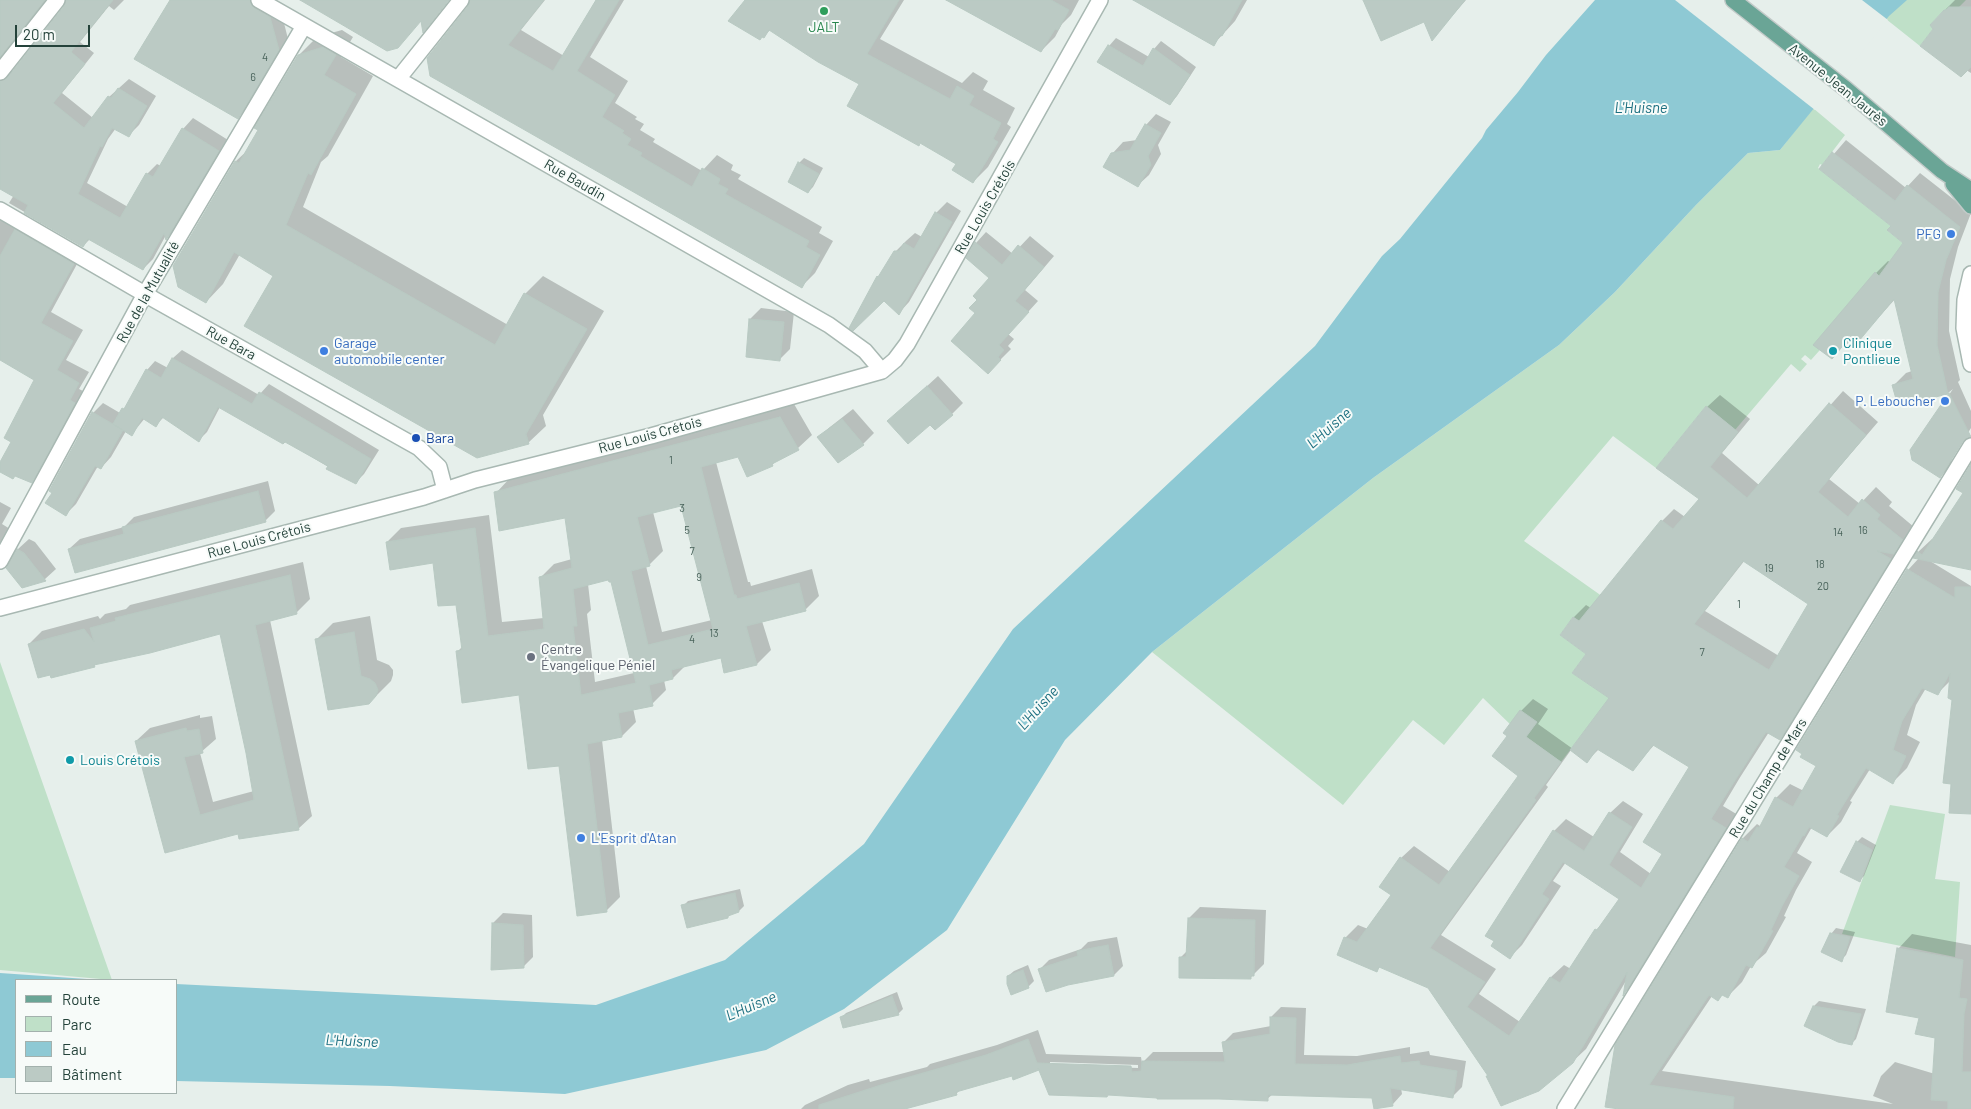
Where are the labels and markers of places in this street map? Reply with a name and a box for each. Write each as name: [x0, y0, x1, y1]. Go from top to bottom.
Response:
marker: JALT: [818, 5, 830, 17]
place label: JALT: [808, 19, 840, 35]
place label: PFG: [1916, 226, 1941, 242]
marker: PFG: [1945, 228, 1957, 240]
place label: Garage automobile center: [334, 335, 445, 368]
place label: Clinique Pontlieue: [1843, 335, 1901, 368]
marker: Garage automobile center: [318, 345, 330, 357]
marker: Clinique Pontlieue: [1827, 345, 1839, 357]
place label: P. Leboucher: [1855, 393, 1935, 409]
marker: P. Leboucher: [1939, 395, 1951, 407]
place label: Bara: [426, 430, 454, 446]
marker: Bara: [410, 432, 422, 444]
place label: Centre Évangelique Péniel: [541, 641, 655, 674]
marker: Centre Évangelique Péniel: [525, 651, 537, 663]
place label: Louis Crétois: [80, 752, 160, 768]
marker: Louis Crétois: [64, 754, 76, 766]
place label: L'Esprit d'Atan: [591, 830, 676, 846]
marker: L'Esprit d'Atan: [575, 832, 587, 844]

